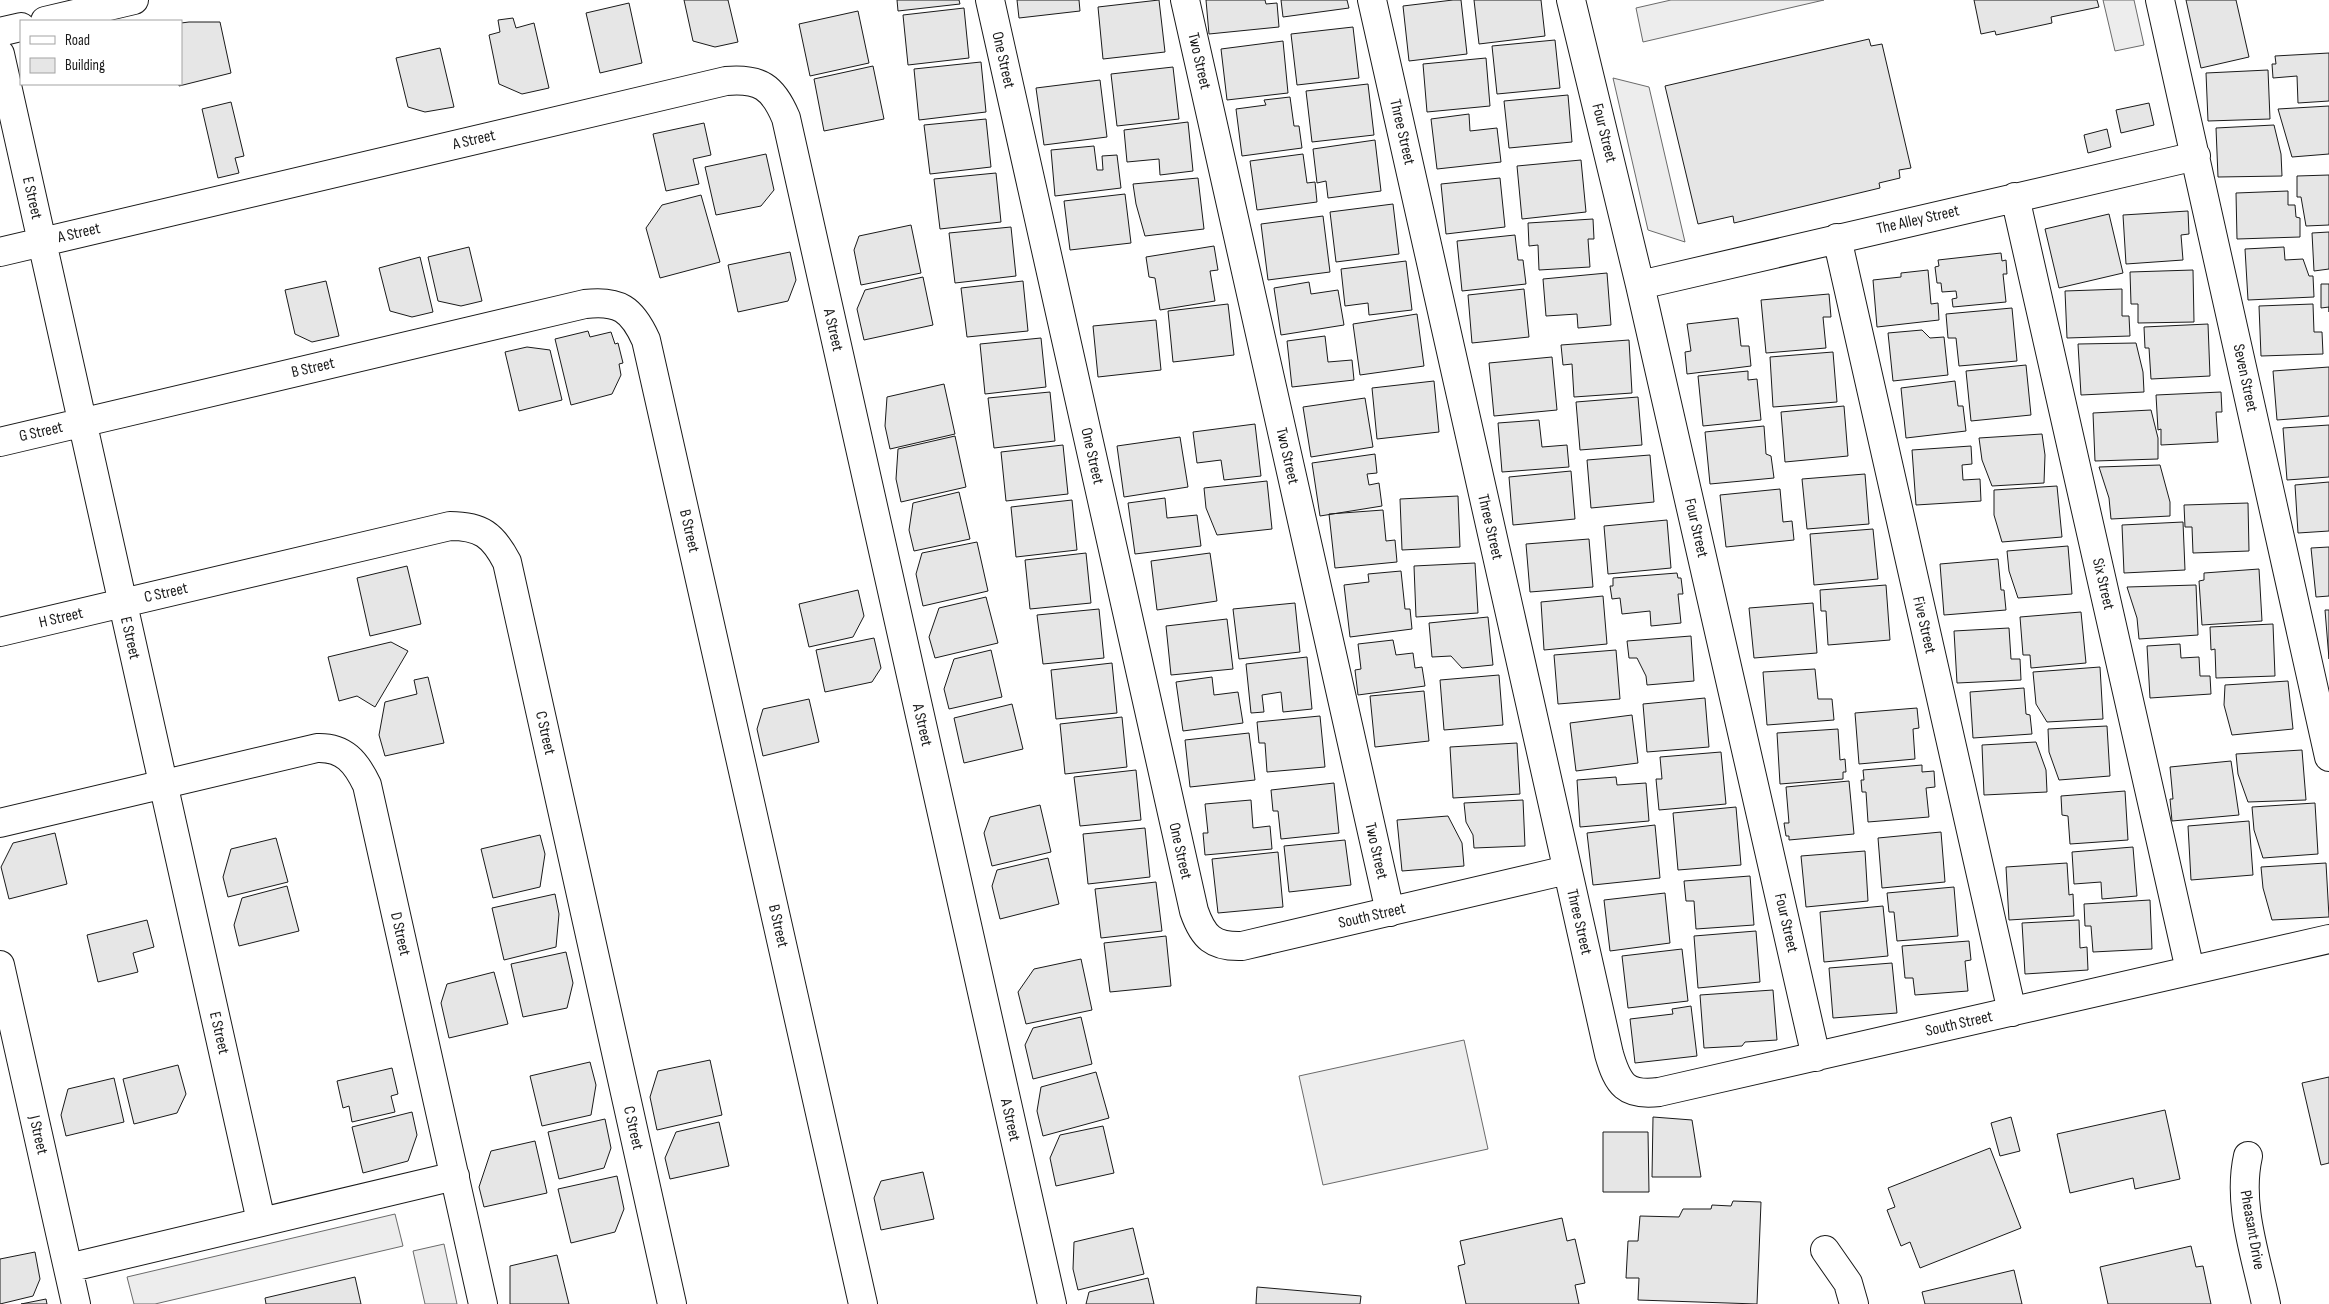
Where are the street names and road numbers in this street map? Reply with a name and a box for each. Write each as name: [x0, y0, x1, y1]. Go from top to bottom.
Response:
street label: One Street: [987, 30, 1019, 90]
street label: Two Street: [1183, 31, 1215, 91]
street label: Three Street: [1385, 97, 1419, 167]
street label: Four Street: [1588, 102, 1621, 165]
street label: A Street: [450, 126, 497, 154]
street label: E Street: [18, 175, 46, 221]
street label: The Alley Street: [1875, 201, 1961, 239]
street label: A Street: [55, 219, 102, 247]
street label: A Street: [819, 306, 847, 353]
street label: Seven Street: [2229, 342, 2261, 414]
street label: B Street: [290, 354, 336, 382]
street label: G Street: [17, 418, 65, 446]
street label: One Street: [1076, 426, 1108, 486]
street label: Two Street: [1271, 426, 1303, 486]
street label: Three Street: [1473, 492, 1507, 562]
street label: Four Street: [1680, 497, 1712, 560]
street label: B Street: [675, 508, 703, 554]
street label: Six Street: [2088, 556, 2118, 612]
street label: C Street: [142, 579, 190, 607]
street label: Five Street: [1908, 595, 1940, 656]
street label: H Street: [37, 604, 85, 632]
street label: E Street: [116, 615, 144, 661]
street label: A Street: [908, 701, 936, 748]
street label: C Street: [531, 709, 559, 757]
street label: One Street: [1164, 821, 1196, 881]
street label: Two Street: [1360, 821, 1392, 881]
street label: Three Street: [1562, 887, 1596, 957]
street label: Four Street: [1770, 892, 1802, 955]
street label: South Street: [1337, 899, 1407, 933]
street label: B Street: [764, 903, 792, 949]
street label: D Street: [386, 910, 414, 958]
street label: South Street: [1924, 1007, 1994, 1041]
street label: E Street: [205, 1010, 233, 1056]
street label: A Street: [996, 1096, 1024, 1143]
street label: C Street: [619, 1104, 647, 1152]
street label: J Street: [24, 1113, 52, 1157]
street label: Pheasant Drive: [2236, 1189, 2268, 1271]

